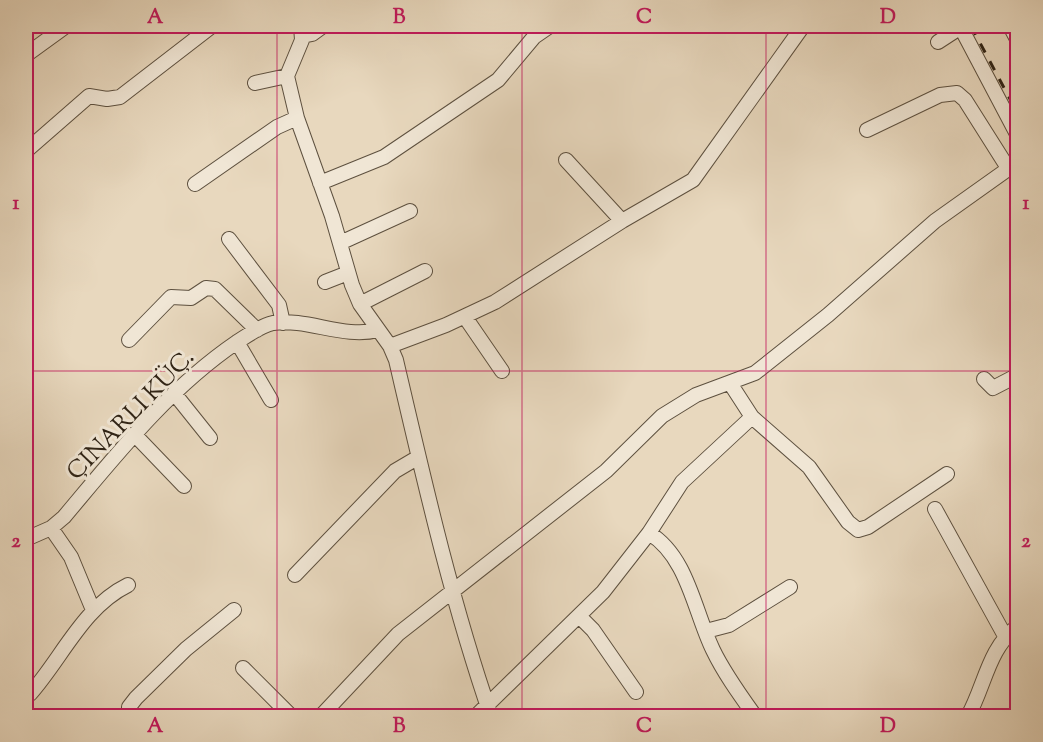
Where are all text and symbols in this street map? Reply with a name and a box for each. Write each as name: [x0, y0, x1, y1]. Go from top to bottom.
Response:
text: A: [147, 4, 164, 33]
text: B: [393, 4, 406, 33]
text: C: [636, 4, 652, 33]
text: D: [880, 4, 896, 33]
text: 1: [13, 190, 20, 219]
text: 1: [1023, 190, 1030, 219]
street label: ÇINARLI KÜÇ.: [60, 342, 203, 489]
text: 2: [11, 528, 21, 557]
text: 2: [1021, 528, 1031, 557]
text: A: [147, 713, 164, 742]
text: B: [393, 713, 406, 742]
text: C: [636, 713, 652, 742]
text: D: [880, 713, 896, 742]

